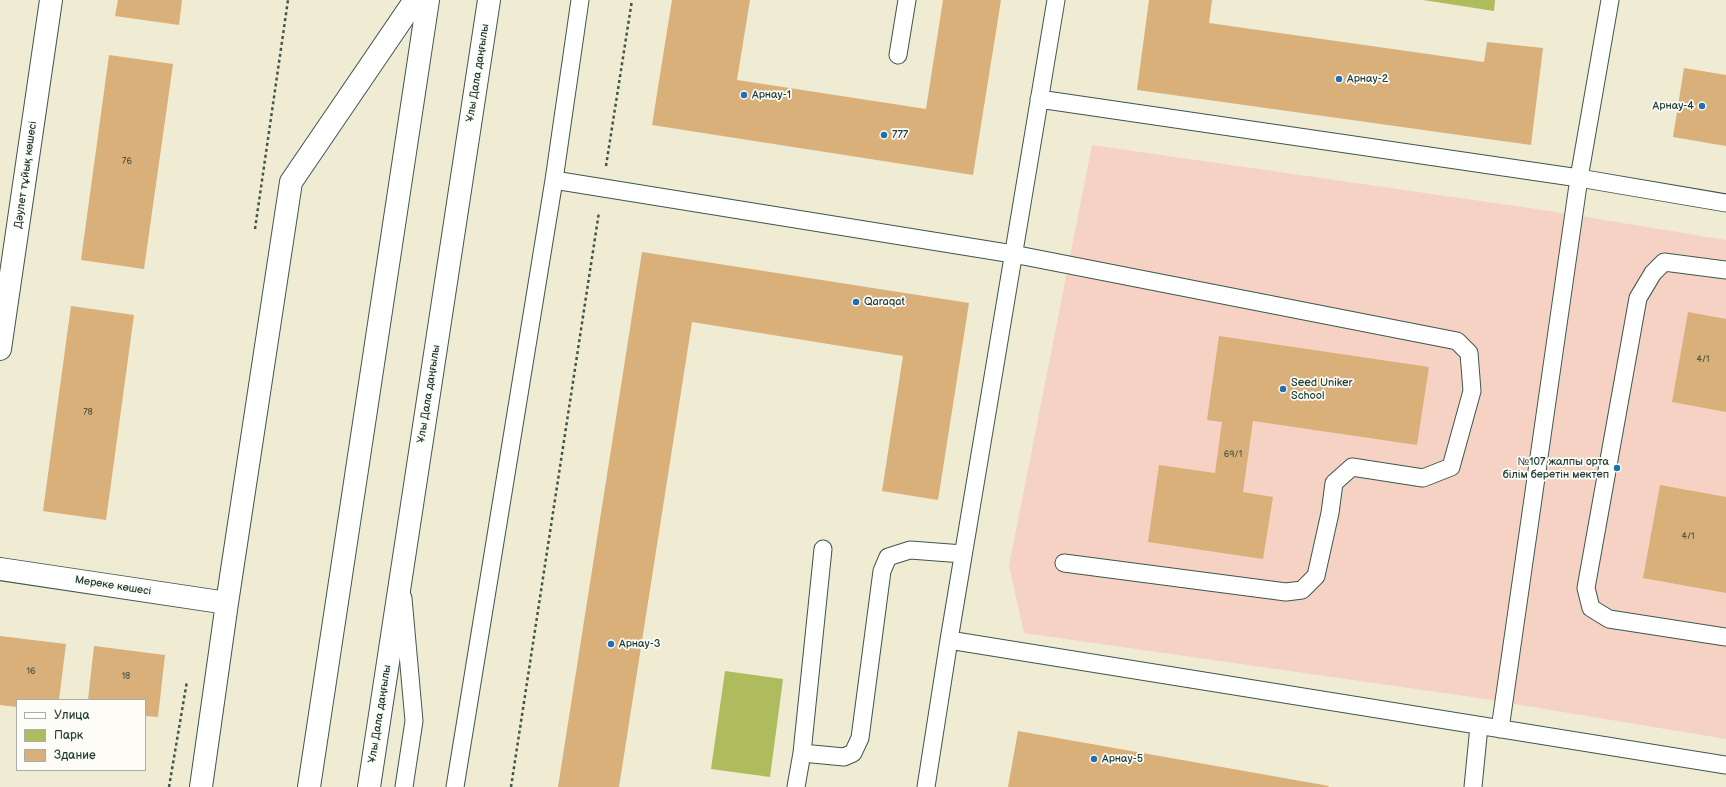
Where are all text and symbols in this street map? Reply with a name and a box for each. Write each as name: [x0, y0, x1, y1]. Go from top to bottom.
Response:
street label: Ұлы Дала даңғылы: [464, 23, 492, 123]
place label: Арнау-2: [1347, 72, 1388, 86]
marker: Арнау-2: [1334, 74, 1344, 84]
place label: Арнау-1: [752, 88, 791, 102]
marker: Арнау-1: [739, 90, 749, 100]
place label: Арнау-4: [1653, 99, 1694, 113]
marker: Арнау-4: [1697, 101, 1707, 111]
street label: Дәулет тұйық көшесі: [12, 120, 40, 230]
place label: 777: [892, 128, 908, 142]
marker: 777: [879, 130, 889, 140]
house number: 76: [122, 157, 132, 167]
place label: Qaraqat: [864, 295, 905, 309]
marker: Qaraqat: [851, 297, 861, 307]
street label: Ұлы Дала даңғылы: [415, 344, 443, 444]
house number: 4/1: [1696, 355, 1710, 365]
place label: Seed Uniker School: [1291, 376, 1353, 402]
marker: Seed Uniker School: [1278, 384, 1288, 394]
house number: 78: [83, 408, 93, 418]
house number: 69/1: [1224, 450, 1242, 460]
place label: №107 жалпы орта білім беретін мектеп: [1503, 455, 1609, 481]
marker: №107 жалпы орта білім беретін мектеп: [1612, 463, 1622, 473]
house number: 4/1: [1681, 532, 1695, 542]
street label: Мереке көшесі: [74, 573, 152, 599]
place label: Арнау-3: [619, 637, 660, 651]
marker: Арнау-3: [606, 639, 616, 649]
street label: Ұлы Дала даңғылы: [366, 664, 394, 764]
house number: 16: [27, 667, 35, 677]
house number: 18: [122, 672, 130, 682]
legend: [16, 699, 146, 771]
text: Улица: [54, 708, 90, 723]
text: Парк: [54, 728, 83, 743]
text: Здание: [54, 748, 96, 763]
place label: Арнау-5: [1102, 752, 1143, 766]
marker: Арнау-5: [1089, 754, 1099, 764]

